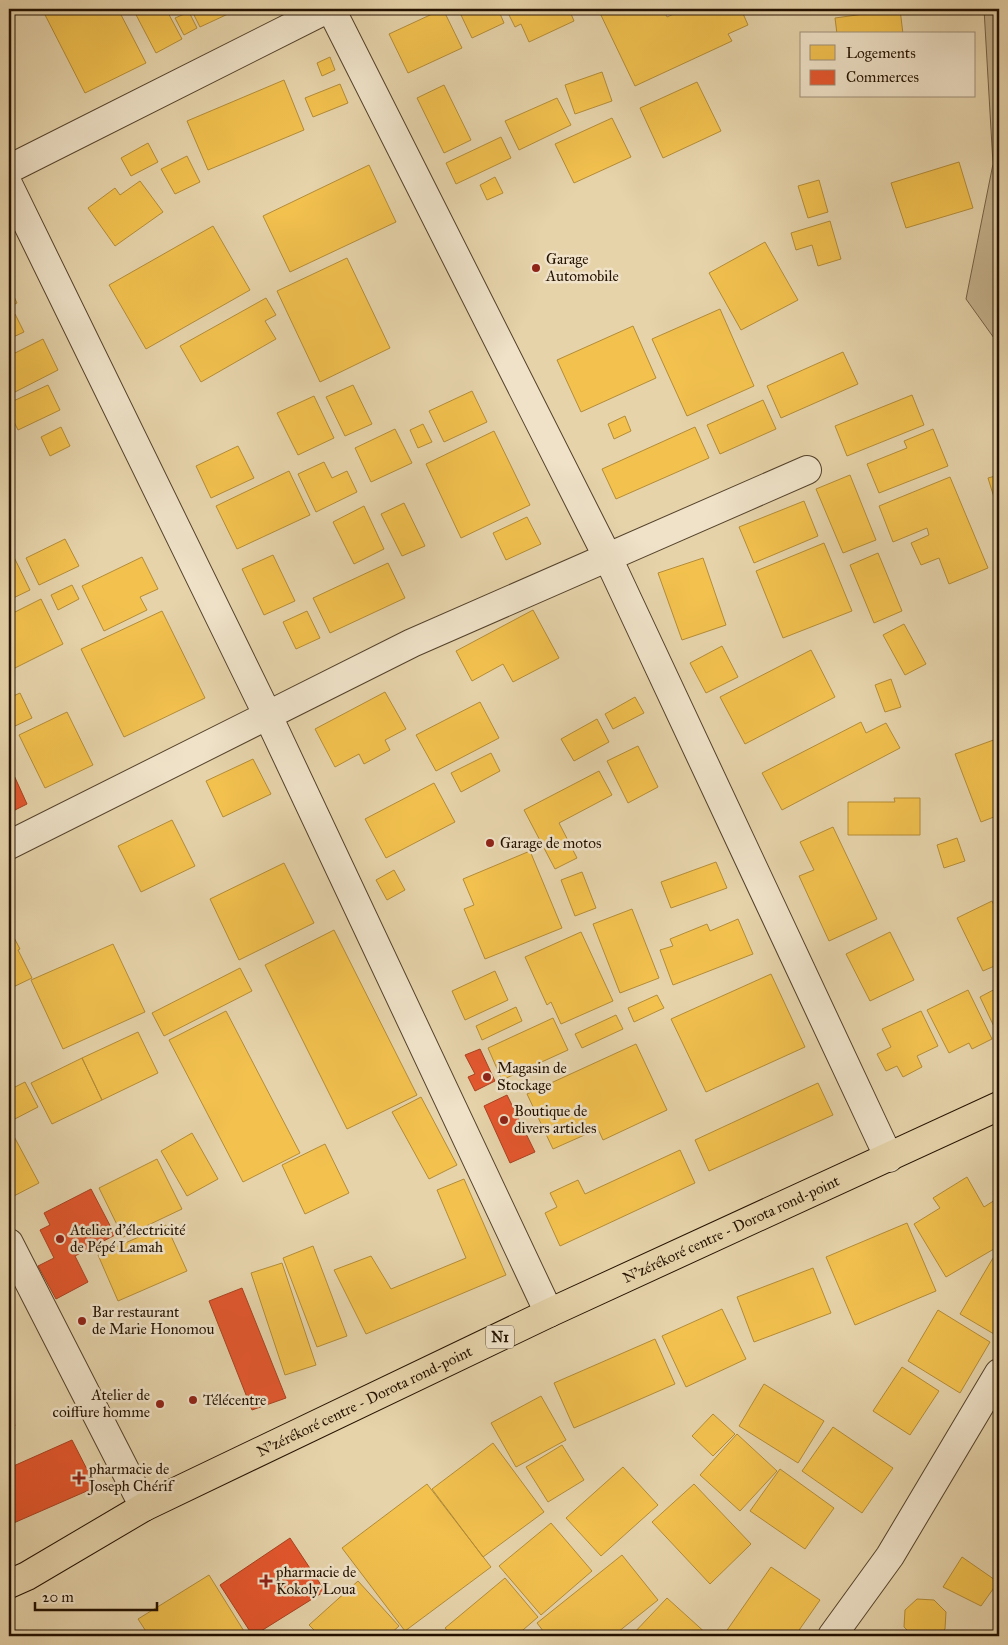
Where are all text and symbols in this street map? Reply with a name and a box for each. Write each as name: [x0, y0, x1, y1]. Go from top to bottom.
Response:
legend: [800, 32, 976, 98]
text: Logements: [846, 44, 916, 62]
text: Commerces: [846, 68, 919, 86]
place label: Garage Automobile: [545, 250, 619, 285]
marker: Garage Automobile: [530, 262, 542, 274]
place label: Garage de motos: [500, 834, 601, 852]
marker: Garage de motos: [484, 837, 496, 849]
place label: Magasin de Stockage: [497, 1059, 567, 1094]
marker: Magasin de Stockage: [481, 1071, 493, 1083]
place label: Boutique de divers articles: [514, 1102, 596, 1137]
marker: Boutique de divers articles: [498, 1114, 510, 1126]
street label: N'zérékoré centre - Dorota rond-point: [620, 1171, 843, 1287]
place label: Atelier d'électricité de Pépé Lamah: [69, 1221, 186, 1256]
marker: Atelier d'électricité de Pépé Lamah: [54, 1233, 66, 1245]
place label: Bar restaurant de Marie Honomou: [92, 1303, 214, 1338]
marker: Bar restaurant de Marie Honomou: [76, 1315, 88, 1327]
road number: N1: [486, 1325, 514, 1348]
street label: N'zérékoré centre - Dorota rond-point: [254, 1342, 476, 1461]
place label: Atelier de coiffure homme: [53, 1386, 150, 1421]
place label: Télécentre: [203, 1391, 266, 1409]
marker: Télécentre: [187, 1394, 199, 1406]
marker: Atelier de coiffure homme: [154, 1398, 166, 1410]
place label: pharmacie de Joseph Chérif: [87, 1460, 176, 1496]
marker: pharmacie de Joseph Chérif: [73, 1472, 85, 1484]
place label: pharmacie de Kokoly Loua: [275, 1563, 356, 1598]
marker: pharmacie de Kokoly Loua: [260, 1575, 272, 1587]
scale bar: [35, 1580, 158, 1612]
text: 20 m: [42, 1588, 74, 1606]

